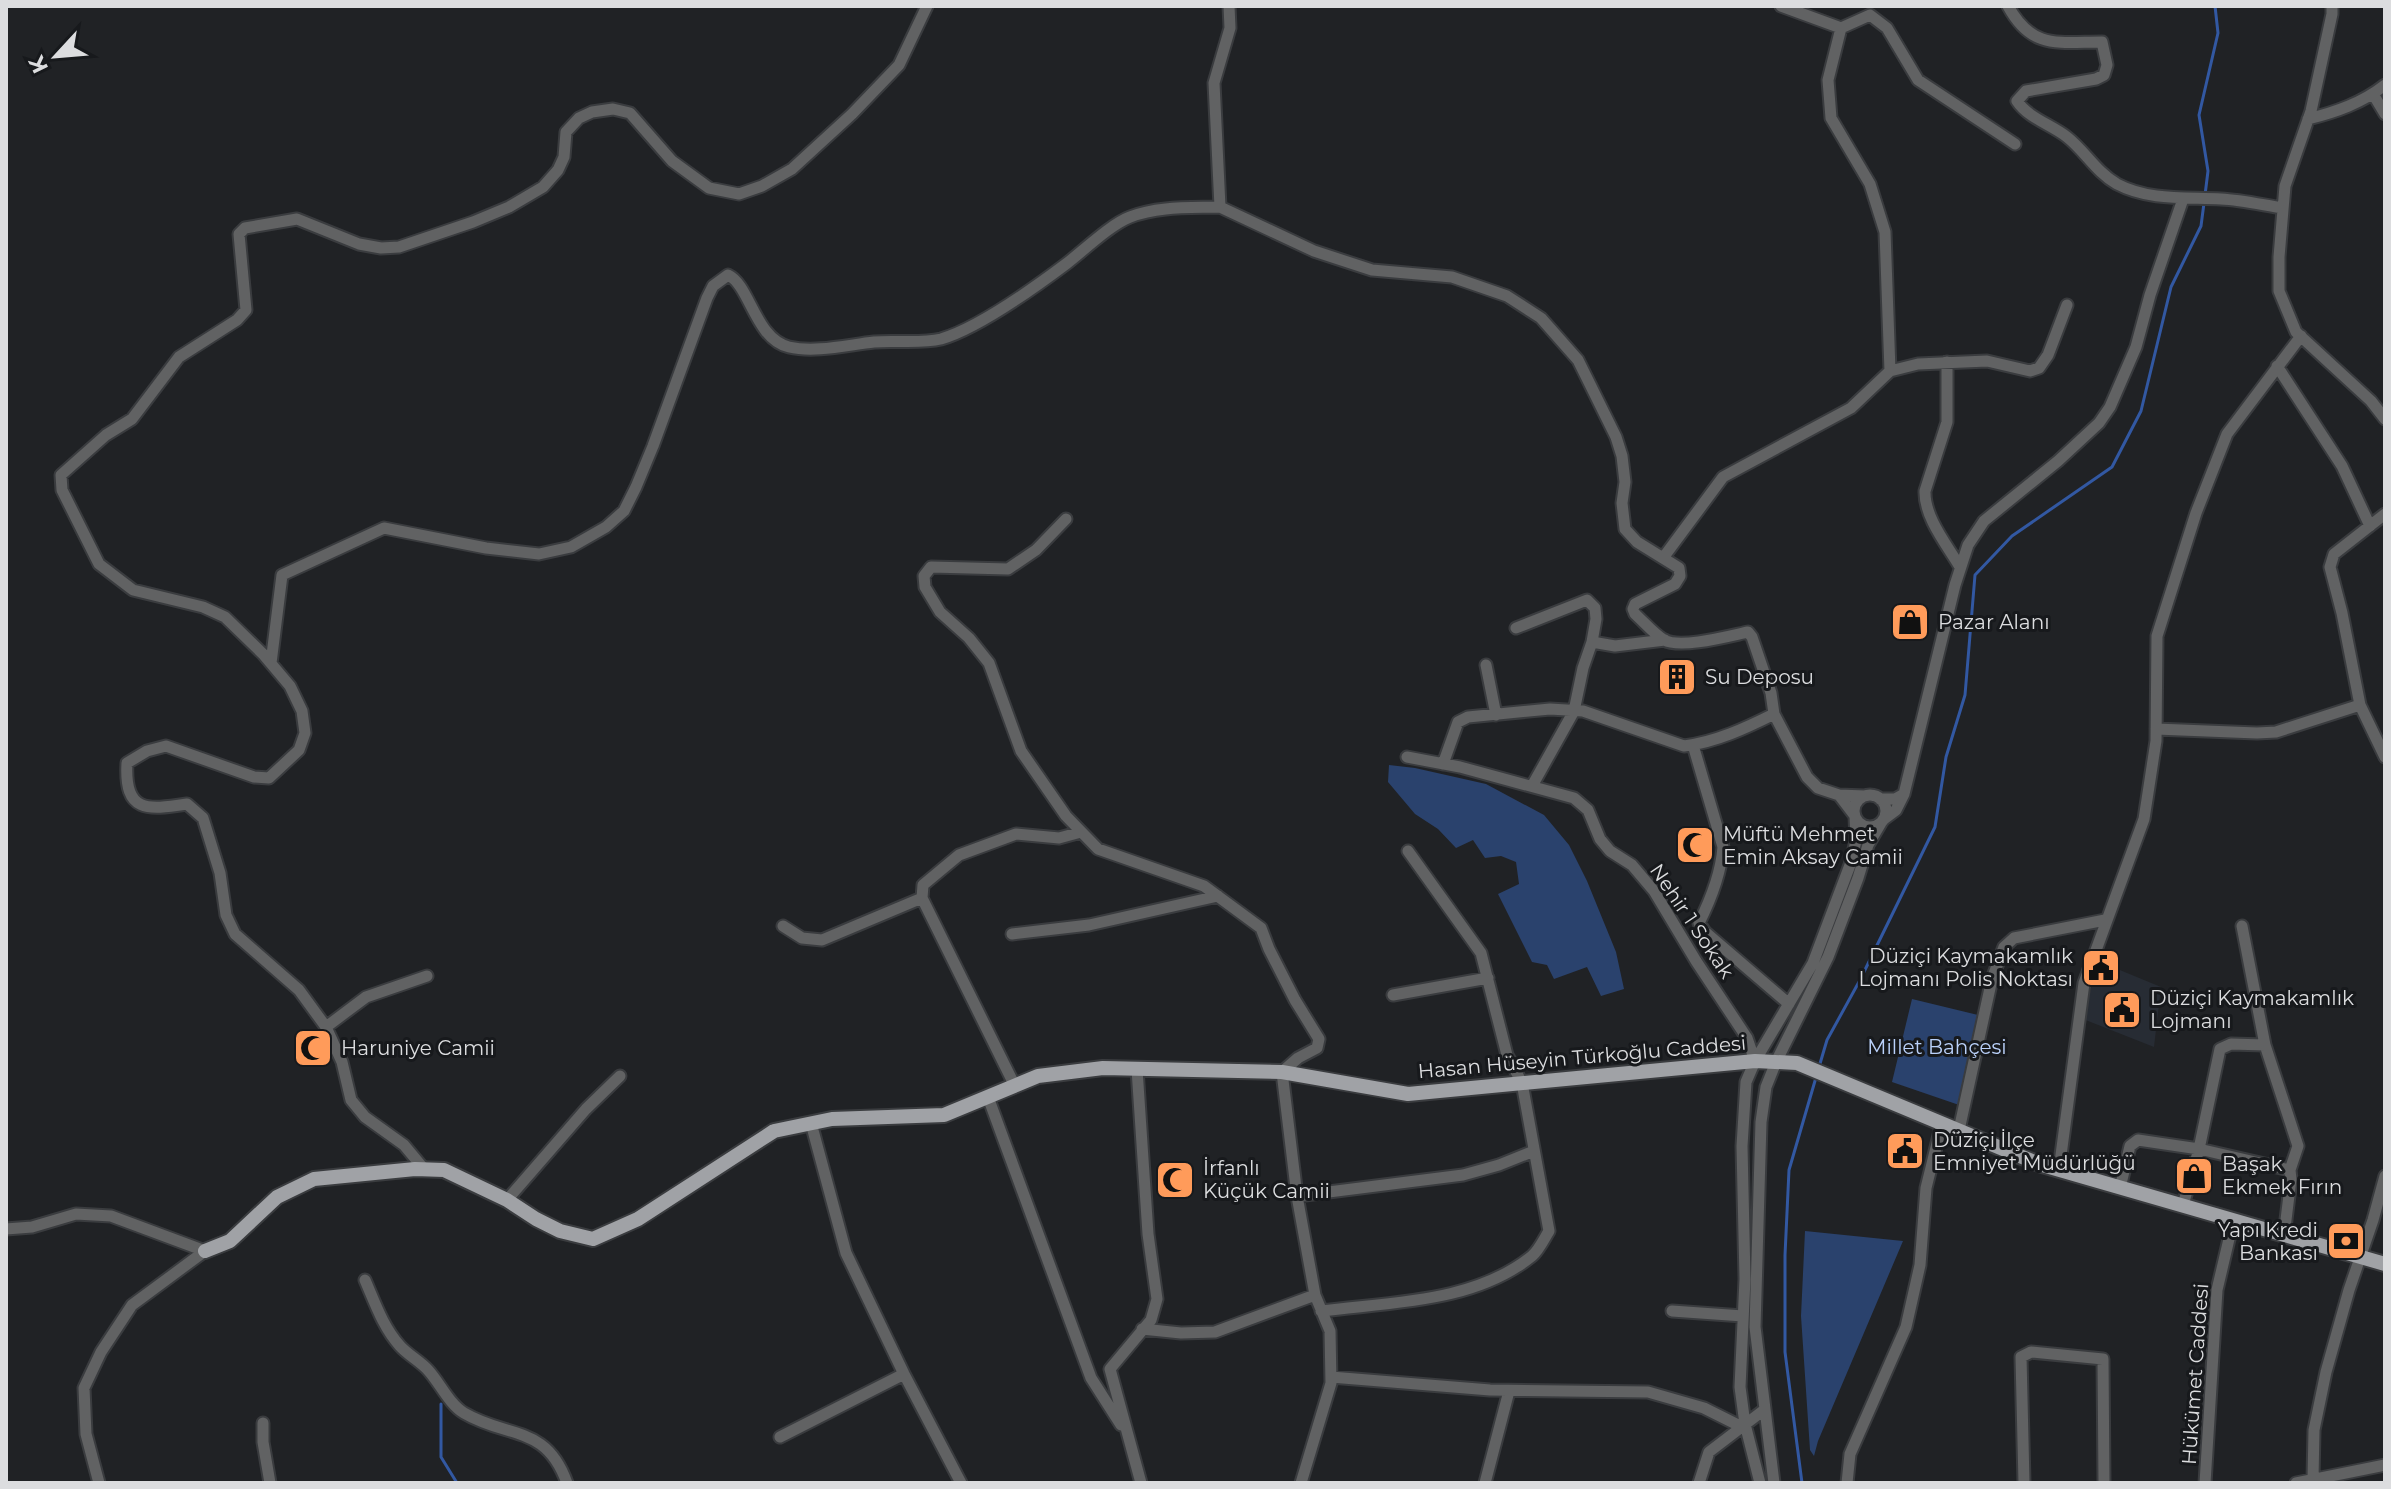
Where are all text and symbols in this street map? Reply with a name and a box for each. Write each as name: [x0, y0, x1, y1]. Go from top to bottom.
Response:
north arrow: [16, 16, 96, 96]
text: K: [22, 51, 54, 78]
shop icon: Pazar Alanı: [1889, 601, 1931, 643]
place label: Pazar Alanı: [1938, 610, 2050, 634]
building icon: Su Deposu: [1656, 656, 1698, 698]
place label: Su Deposu: [1705, 665, 1814, 689]
place label: Müftü Mehmet Emin Aksay Camii: [1723, 822, 1903, 869]
mosque icon: Müftü Mehmet Emin Aksay Camii: [1674, 824, 1716, 866]
street label: Nehir 1 Sokak: [1645, 859, 1739, 983]
place label: Düziçi Kaymakamlık Lojmanı Polis Noktası: [1858, 944, 2073, 991]
public building icon: Düziçi Kaymakamlık Lojmanı Polis Noktası: [2080, 947, 2122, 989]
place label: Düziçi Kaymakamlık Lojmanı: [2150, 986, 2354, 1033]
public building icon: Düziçi Kaymakamlık Lojmanı: [2101, 989, 2143, 1031]
mosque icon: Haruniye Camii: [292, 1027, 334, 1069]
street label: Hasan Hüseyin Türkoğlu Caddesi: [1417, 1031, 1747, 1083]
park label: Millet Bahçesi: [1867, 1035, 2007, 1059]
place label: Haruniye Camii: [341, 1036, 495, 1060]
place label: Düziçi İlçe Emniyet Müdürlüğü: [1933, 1128, 2136, 1175]
public building icon: Düziçi İlçe Emniyet Müdürlüğü: [1884, 1130, 1926, 1172]
place label: Başak Ekmek Fırın: [2222, 1152, 2342, 1199]
shop icon: Başak Ekmek Fırın: [2173, 1155, 2215, 1197]
place label: İrfanlı Küçük Camii: [1203, 1156, 1330, 1203]
mosque icon: İrfanlı Küçük Camii: [1154, 1159, 1196, 1201]
place label: Yapı Kredi Bankası: [2218, 1218, 2318, 1265]
bank icon: Yapı Kredi Bankası: [2325, 1220, 2367, 1262]
street label: Hükümet Caddesi: [2177, 1283, 2213, 1465]

